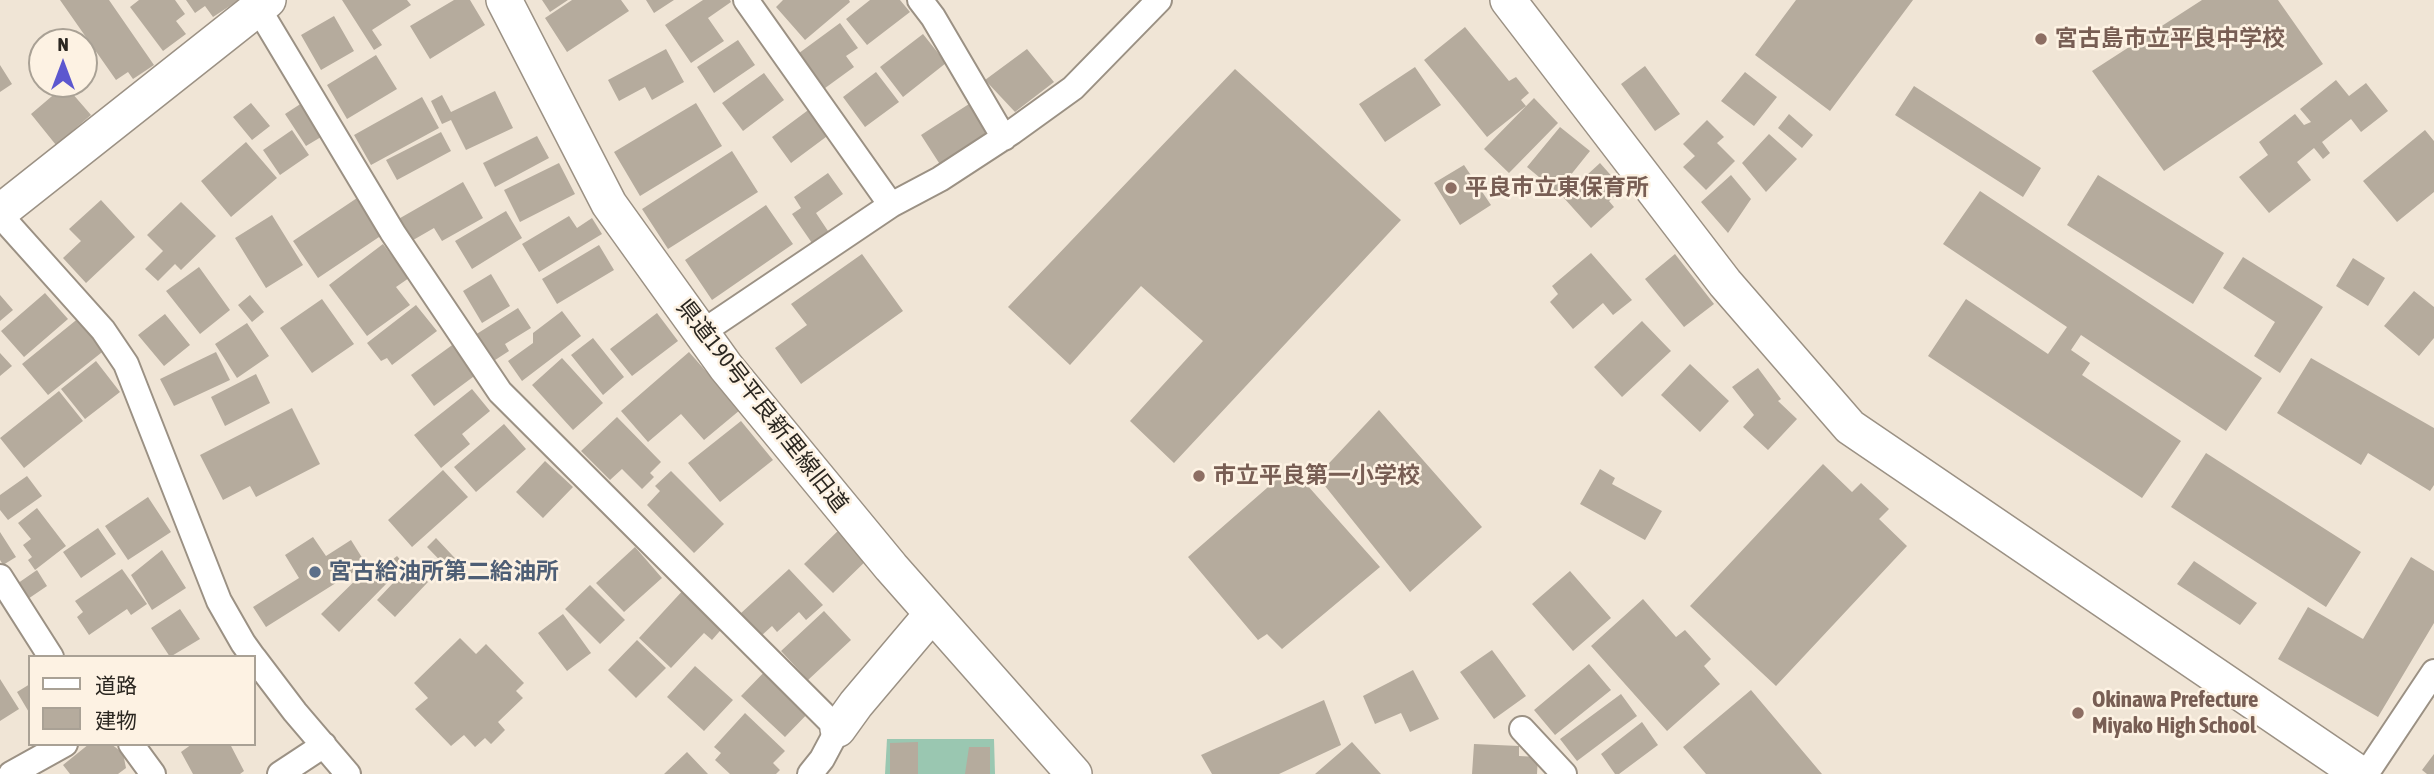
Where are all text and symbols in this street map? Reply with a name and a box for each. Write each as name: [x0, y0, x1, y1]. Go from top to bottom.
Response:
place label: 宮古島市立平良中学校: [2055, 25, 2285, 53]
north arrow: [28, 28, 98, 98]
marker: 宮古島市立平良中学校: [2033, 31, 2049, 47]
text: N: [57, 33, 69, 55]
place label: 平良市立東保育所: [1465, 174, 1649, 202]
marker: 平良市立東保育所: [1443, 180, 1459, 196]
street label: 県道190号平良新里線旧道: [670, 294, 854, 518]
place label: 市立平良第一小学校: [1213, 462, 1420, 490]
marker: 市立平良第一小学校: [1191, 468, 1207, 484]
place label: 宮古給油所第二給油所: [329, 558, 559, 586]
marker: 宮古給油所第二給油所: [307, 564, 323, 580]
legend: [28, 655, 256, 746]
text: 道路: [95, 673, 137, 697]
place label: Okinawa Prefecture Miyako High School: [2092, 686, 2259, 740]
marker: Okinawa Prefecture Miyako High School: [2070, 705, 2086, 721]
text: 建物: [95, 708, 137, 732]

